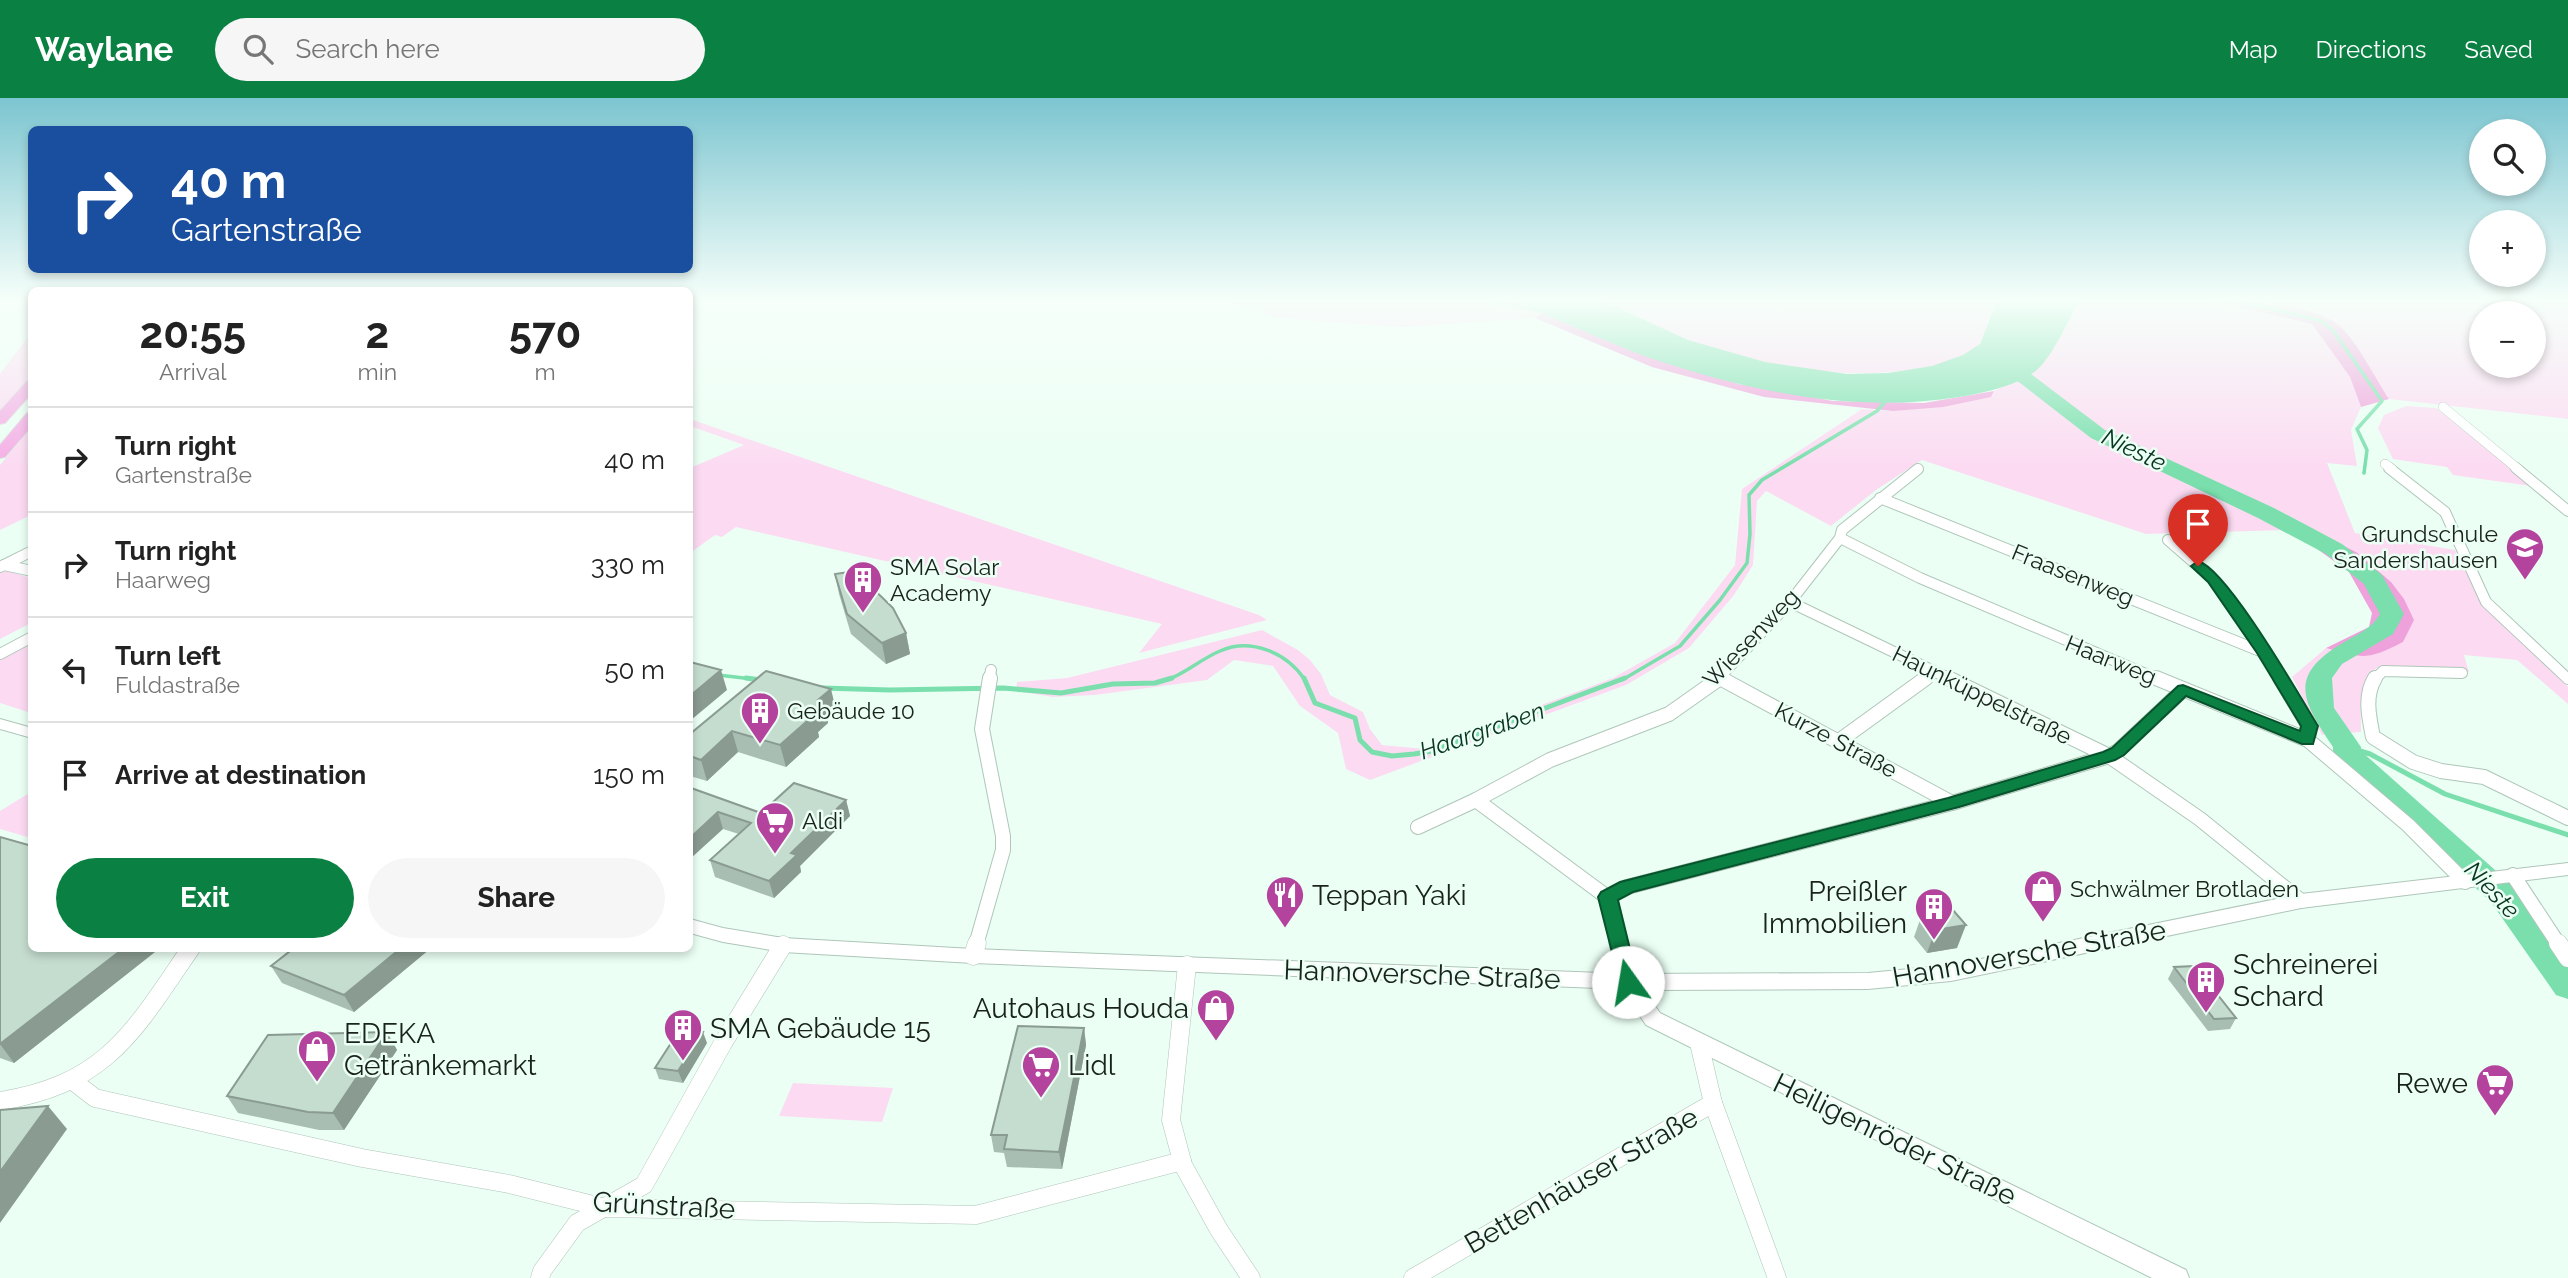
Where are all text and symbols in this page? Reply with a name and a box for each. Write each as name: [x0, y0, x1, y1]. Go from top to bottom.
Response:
search box: [215, 18, 705, 81]
text: Waylane: [35, 30, 173, 69]
icon: search: [239, 30, 277, 68]
text: Search here: [295, 34, 440, 64]
text: Map: [2229, 35, 2278, 64]
text: Directions: [2316, 35, 2426, 64]
text: Saved: [2464, 35, 2533, 64]
map controls: [2469, 119, 2546, 378]
button: search: [2469, 119, 2546, 196]
text: 40 m: [171, 152, 286, 209]
icon: right: [56, 154, 147, 245]
button: +: [2469, 210, 2546, 287]
text: Gartenstraße: [171, 211, 362, 248]
button: −: [2469, 301, 2546, 378]
text: 20:55: [140, 309, 246, 358]
text: 2: [366, 309, 389, 358]
text: 570: [509, 309, 581, 358]
text: Arrival: [159, 358, 227, 385]
text: min: [358, 358, 397, 385]
text: m: [534, 358, 556, 385]
water label: Nieste: [2098, 422, 2171, 477]
text: Turn right: [115, 431, 236, 461]
icon: right: [56, 441, 94, 479]
text: 40 m: [604, 445, 665, 475]
text: Gartenstraße: [115, 461, 252, 488]
pin: [2168, 494, 2228, 566]
icon: arrive: [2179, 505, 2217, 543]
place label: Grundschule Sandershausen: [2333, 520, 2498, 573]
school or university icon: Grundschule Sandershausen: [2504, 526, 2546, 581]
text: Turn right: [115, 536, 236, 566]
street label: Fraasenweg: [2008, 538, 2138, 611]
icon: right: [56, 546, 94, 584]
text: 330 m: [591, 550, 665, 580]
place label: SMA Solar Academy: [890, 553, 999, 606]
building icon: SMA Solar Academy: [842, 559, 884, 614]
text: Haarweg: [115, 566, 211, 593]
street label: Wiesenweg: [1697, 583, 1804, 692]
street label: Haarweg: [2062, 629, 2161, 690]
street label: Haunküppelstraße: [1888, 639, 2076, 750]
text: Turn left: [115, 641, 221, 671]
icon: left: [56, 651, 94, 689]
text: 50 m: [604, 655, 665, 685]
text: Fuldastraße: [115, 671, 240, 698]
building icon: Gebäude 10: [739, 690, 781, 745]
water label: Haargraben: [1415, 696, 1548, 765]
street label: Kurze Straße: [1770, 696, 1902, 783]
place label: Gebäude 10: [787, 697, 915, 724]
icon: arrive: [56, 756, 94, 794]
text: Arrive at destination: [115, 760, 366, 790]
text: 150 m: [593, 760, 665, 790]
supermarket icon: Aldi: [754, 800, 796, 855]
place label: Aldi: [802, 807, 843, 834]
water label: Nieste: [2459, 855, 2526, 924]
button: Exit: [56, 858, 354, 938]
button: Share: [368, 858, 665, 938]
shop icon: Schwälmer Brotladen: [2022, 868, 2064, 923]
restaurant icon: Teppan Yaki: [1264, 874, 1306, 929]
place label: Preißler Immobilien: [1762, 875, 1907, 940]
place label: Schwälmer Brotladen: [2070, 875, 2299, 902]
place label: Teppan Yaki: [1312, 879, 1467, 912]
building icon: Preißler Immobilien: [1913, 886, 1955, 941]
street label: Hannoversche Straße: [1890, 913, 2168, 994]
position arrow: [1591, 945, 1665, 1019]
place label: Schreinerei Schard: [2233, 948, 2378, 1013]
street label: Hannoversche Straße: [1283, 953, 1561, 996]
building icon: Schreinerei Schard: [2185, 959, 2227, 1014]
shop icon: Autohaus Houda: [1195, 987, 1237, 1042]
place label: Autohaus Houda: [973, 992, 1189, 1025]
building icon: SMA Gebäude 15: [662, 1007, 704, 1062]
place label: SMA Gebäude 15: [710, 1012, 931, 1045]
place label: EDEKA Getränkemarkt: [344, 1017, 537, 1082]
shop icon: EDEKA Getränkemarkt: [296, 1028, 338, 1083]
supermarket icon: Lidl: [1020, 1044, 1062, 1099]
place label: Lidl: [1068, 1049, 1116, 1082]
supermarket icon: Rewe: [2474, 1062, 2516, 1117]
street label: Heiligenröder Straße: [1768, 1066, 2022, 1213]
place label: Rewe: [2395, 1067, 2468, 1100]
street label: Bettenhäuser Straße: [1459, 1100, 1704, 1261]
street label: Grünstraße: [592, 1185, 736, 1226]

